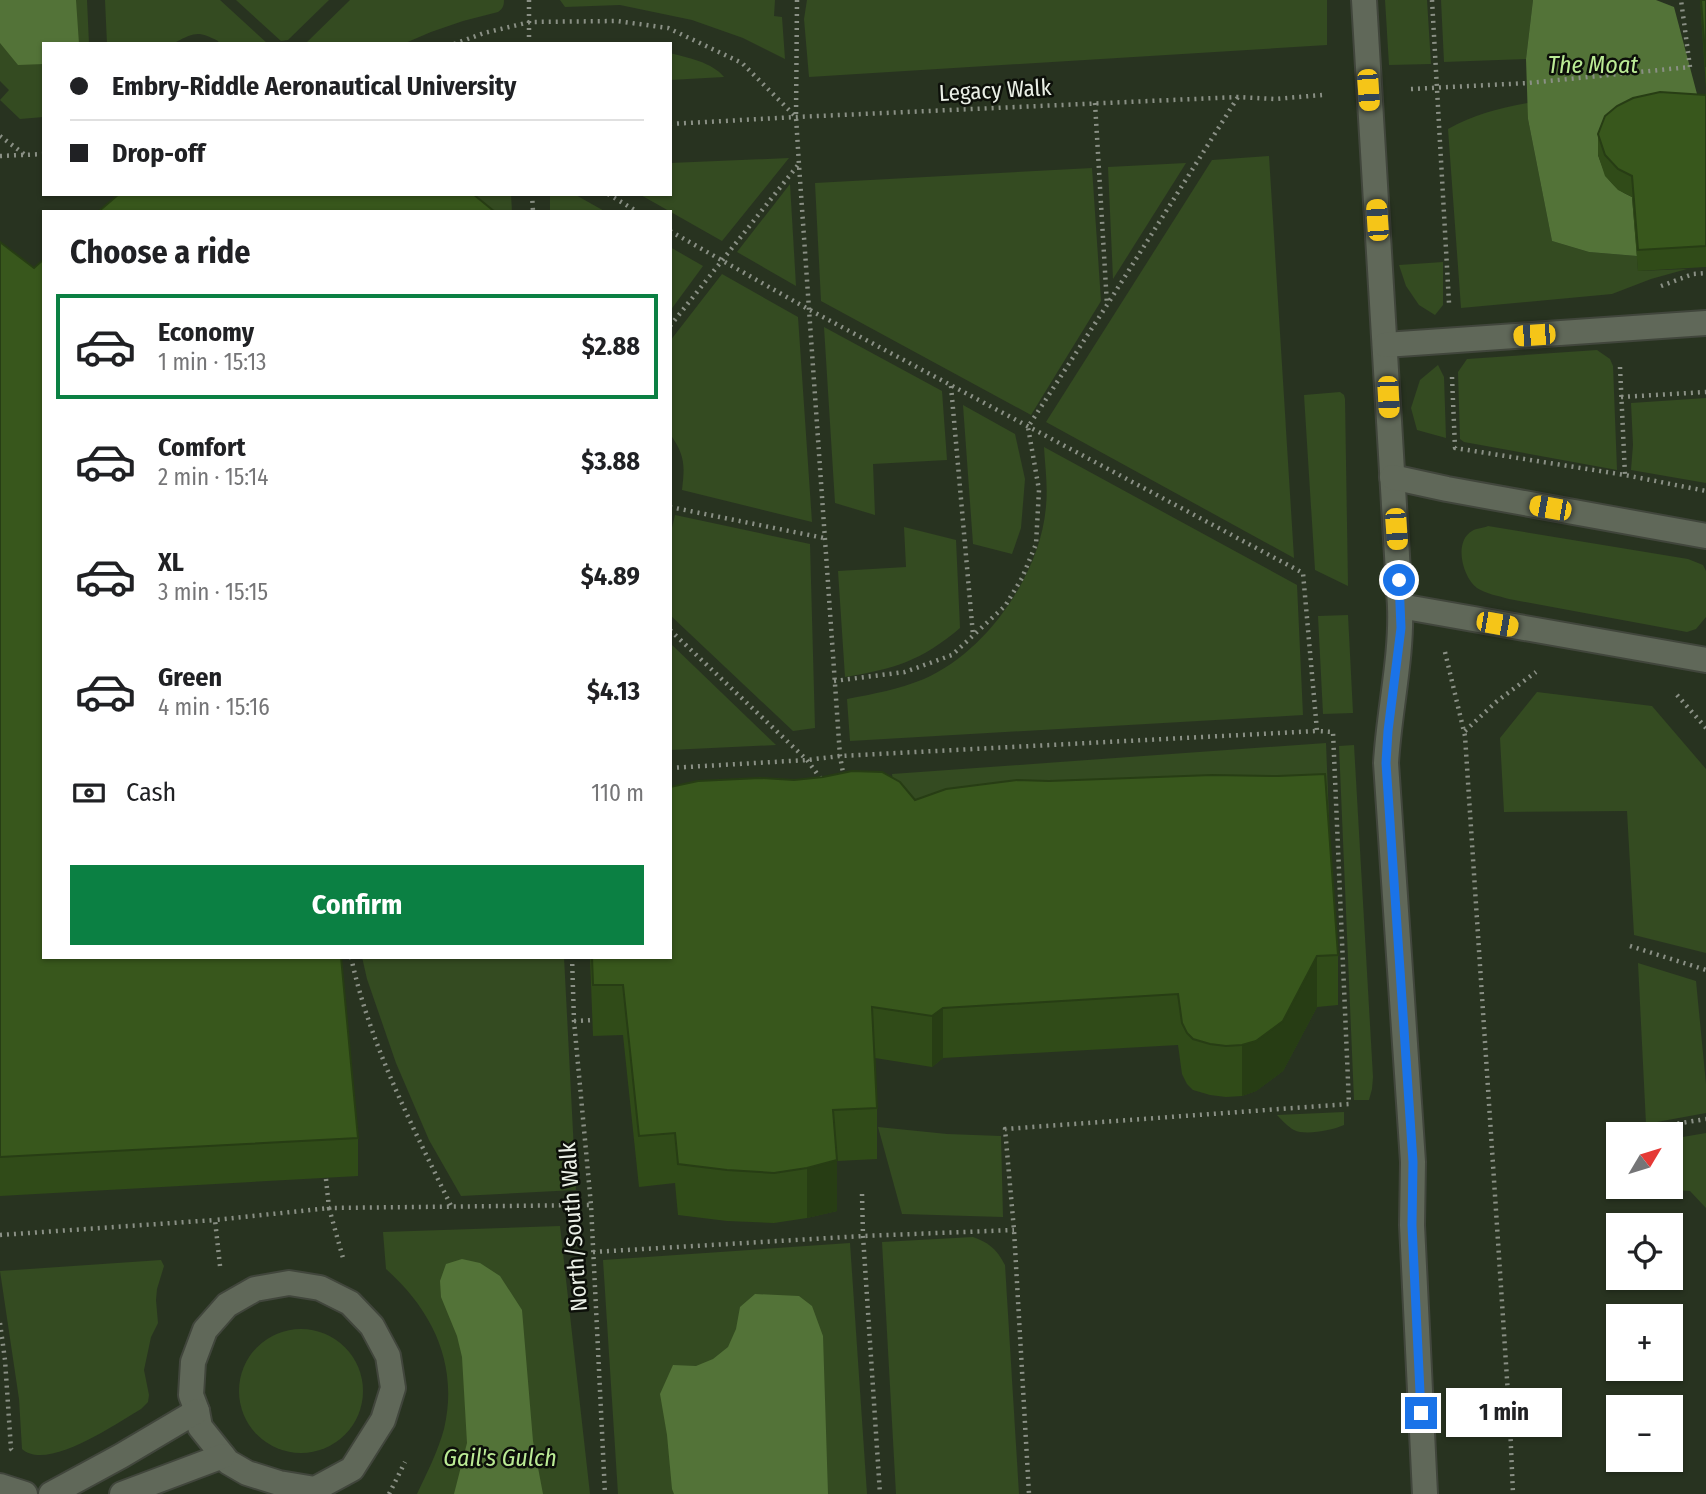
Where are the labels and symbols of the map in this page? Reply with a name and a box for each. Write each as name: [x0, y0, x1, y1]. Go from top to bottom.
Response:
water label: The Moat: [1548, 51, 1638, 79]
car: [1357, 68, 1380, 112]
street label: Legacy Walk: [938, 73, 1052, 107]
car: [1366, 198, 1389, 242]
car: [1513, 323, 1556, 347]
car: [1377, 375, 1400, 419]
car: [1528, 494, 1573, 522]
car: [1385, 507, 1408, 551]
route start: [1383, 564, 1415, 596]
car: [1475, 610, 1520, 638]
north arrow: [1606, 1122, 1684, 1199]
street label: North/South Walk: [553, 1141, 593, 1312]
callout: 1 min: [1446, 1388, 1561, 1438]
route end: [1405, 1397, 1437, 1429]
water label: Gail's Gulch: [443, 1444, 557, 1472]

